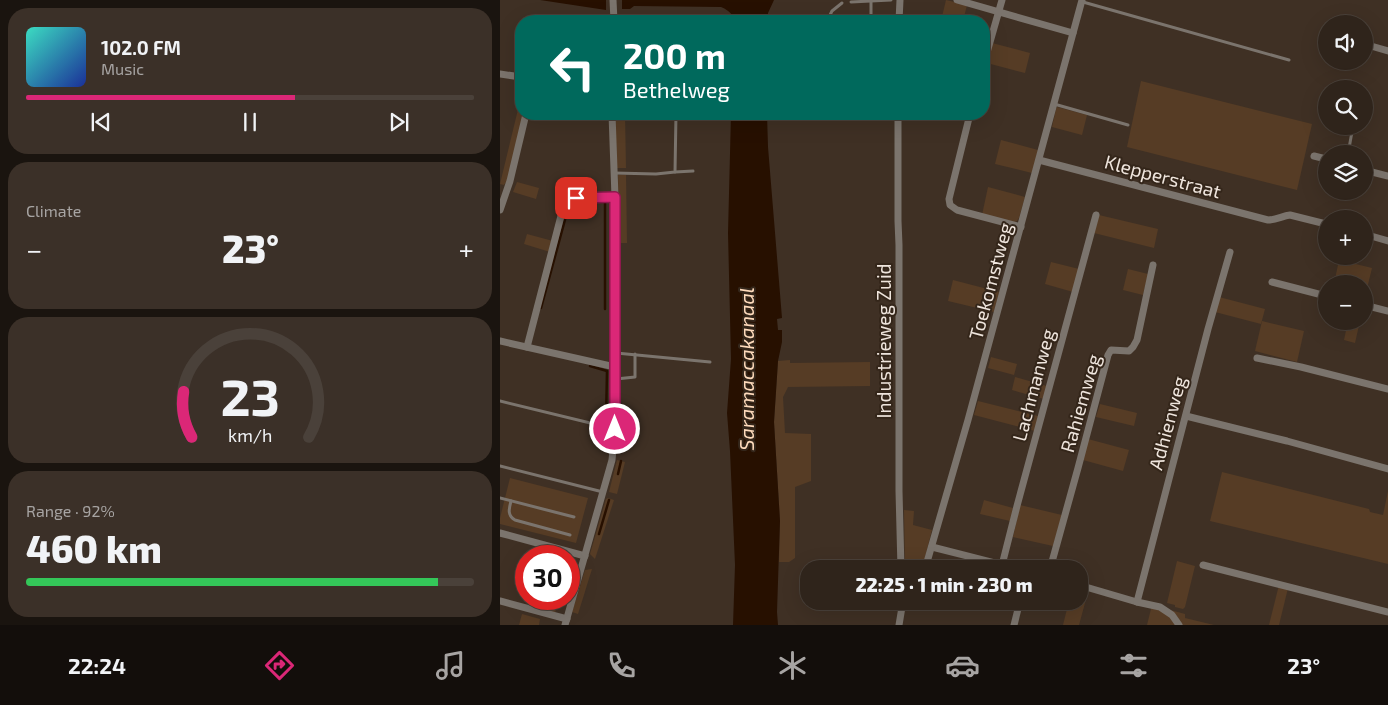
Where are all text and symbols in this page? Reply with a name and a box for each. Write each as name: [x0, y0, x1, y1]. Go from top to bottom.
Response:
map controls: [1318, 15, 1373, 330]
button: sound: [1318, 15, 1373, 70]
text: 200 m: [623, 34, 726, 76]
icon: left: [540, 35, 605, 100]
text: 102.0 FM: [101, 36, 181, 59]
text: Music: [101, 59, 144, 78]
text: Bethelweg: [623, 76, 730, 102]
button: search: [1318, 80, 1373, 135]
icon: previous: [87, 108, 115, 136]
icon: pause: [236, 108, 264, 136]
icon: next: [385, 108, 413, 136]
button: layers: [1318, 145, 1373, 200]
street label: Klepperstraat: [1102, 149, 1224, 203]
pin: [555, 177, 597, 219]
icon: arrive: [562, 184, 590, 212]
text: Climate: [26, 201, 81, 220]
button: +: [1318, 210, 1373, 265]
street label: Toekomstweg: [963, 220, 1017, 342]
text: 23°: [222, 225, 279, 271]
text: −: [26, 232, 42, 266]
text: +: [459, 232, 474, 266]
street label: Industrieweg Zuid: [872, 264, 895, 418]
button: −: [1318, 275, 1373, 330]
water label: Saramaccakanaal: [734, 287, 758, 451]
street label: Lachmanweg: [1007, 326, 1059, 444]
street label: Rahiemweg: [1055, 351, 1105, 455]
text: 23: [220, 364, 280, 426]
street label: Adhienweg: [1143, 373, 1191, 472]
position arrow: [588, 402, 640, 454]
text: km/h: [228, 424, 272, 446]
text: Range · 92%: [26, 501, 115, 520]
text: 460 km: [26, 525, 162, 571]
speed limit sign: 30: [515, 545, 580, 610]
text: 22:25 · 1 min · 230 m: [855, 573, 1033, 596]
icon: directions: [262, 648, 297, 683]
icon: music: [433, 648, 468, 683]
icon: phone: [604, 648, 639, 683]
icon: climate: [775, 648, 810, 683]
icon: car: [945, 648, 980, 683]
icon: filters: [1116, 648, 1151, 683]
text: 22:24: [68, 652, 126, 678]
text: 23°: [1287, 652, 1320, 678]

